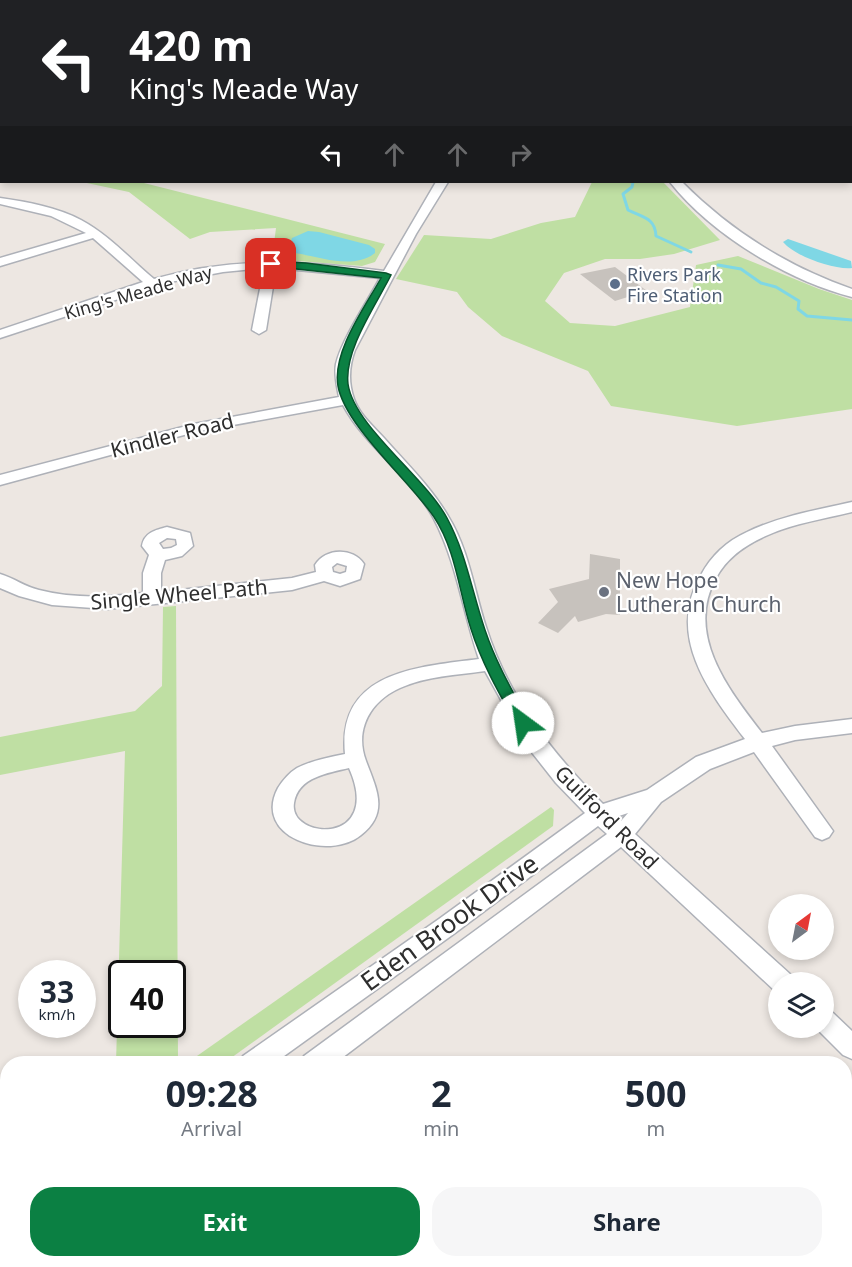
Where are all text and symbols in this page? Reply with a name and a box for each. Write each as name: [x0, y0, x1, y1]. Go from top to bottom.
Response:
text: 420 m: [129, 16, 253, 73]
icon: left: [30, 24, 108, 102]
text: King's Meade Way: [129, 70, 358, 107]
icon: left: [315, 138, 348, 171]
icon: ahead: [378, 138, 411, 171]
icon: ahead: [441, 138, 474, 171]
icon: right: [504, 138, 537, 171]
pin: [245, 238, 296, 289]
icon: arrive: [254, 247, 287, 280]
street label: King's Meade Way: [61, 259, 216, 325]
place label: Rivers Park Fire Station: [627, 262, 723, 307]
marker: Rivers Park Fire Station: [608, 277, 622, 291]
street label: Kindler Road: [107, 406, 237, 464]
place label: New Hope Lutheran Church: [616, 566, 781, 618]
street label: Single Wheel Path: [89, 572, 269, 616]
marker: New Hope Lutheran Church: [597, 585, 611, 599]
position arrow: [491, 691, 555, 755]
street label: Guilford Road: [549, 759, 665, 875]
street label: Eden Brook Drive: [353, 845, 545, 999]
north arrow: [768, 894, 834, 960]
map controls: [768, 894, 834, 1038]
speed limit sign: 40: [108, 960, 186, 1038]
text: 33: [40, 971, 74, 1012]
button: layers: [768, 972, 834, 1038]
text: km/h: [39, 1004, 75, 1024]
text: 09:28: [165, 1069, 258, 1118]
text: 2: [431, 1069, 452, 1118]
text: 500: [625, 1069, 687, 1118]
text: Arrival: [181, 1115, 242, 1142]
text: min: [423, 1115, 459, 1142]
text: m: [646, 1115, 665, 1142]
button: Exit: [30, 1187, 420, 1256]
button: Share: [432, 1187, 822, 1256]

